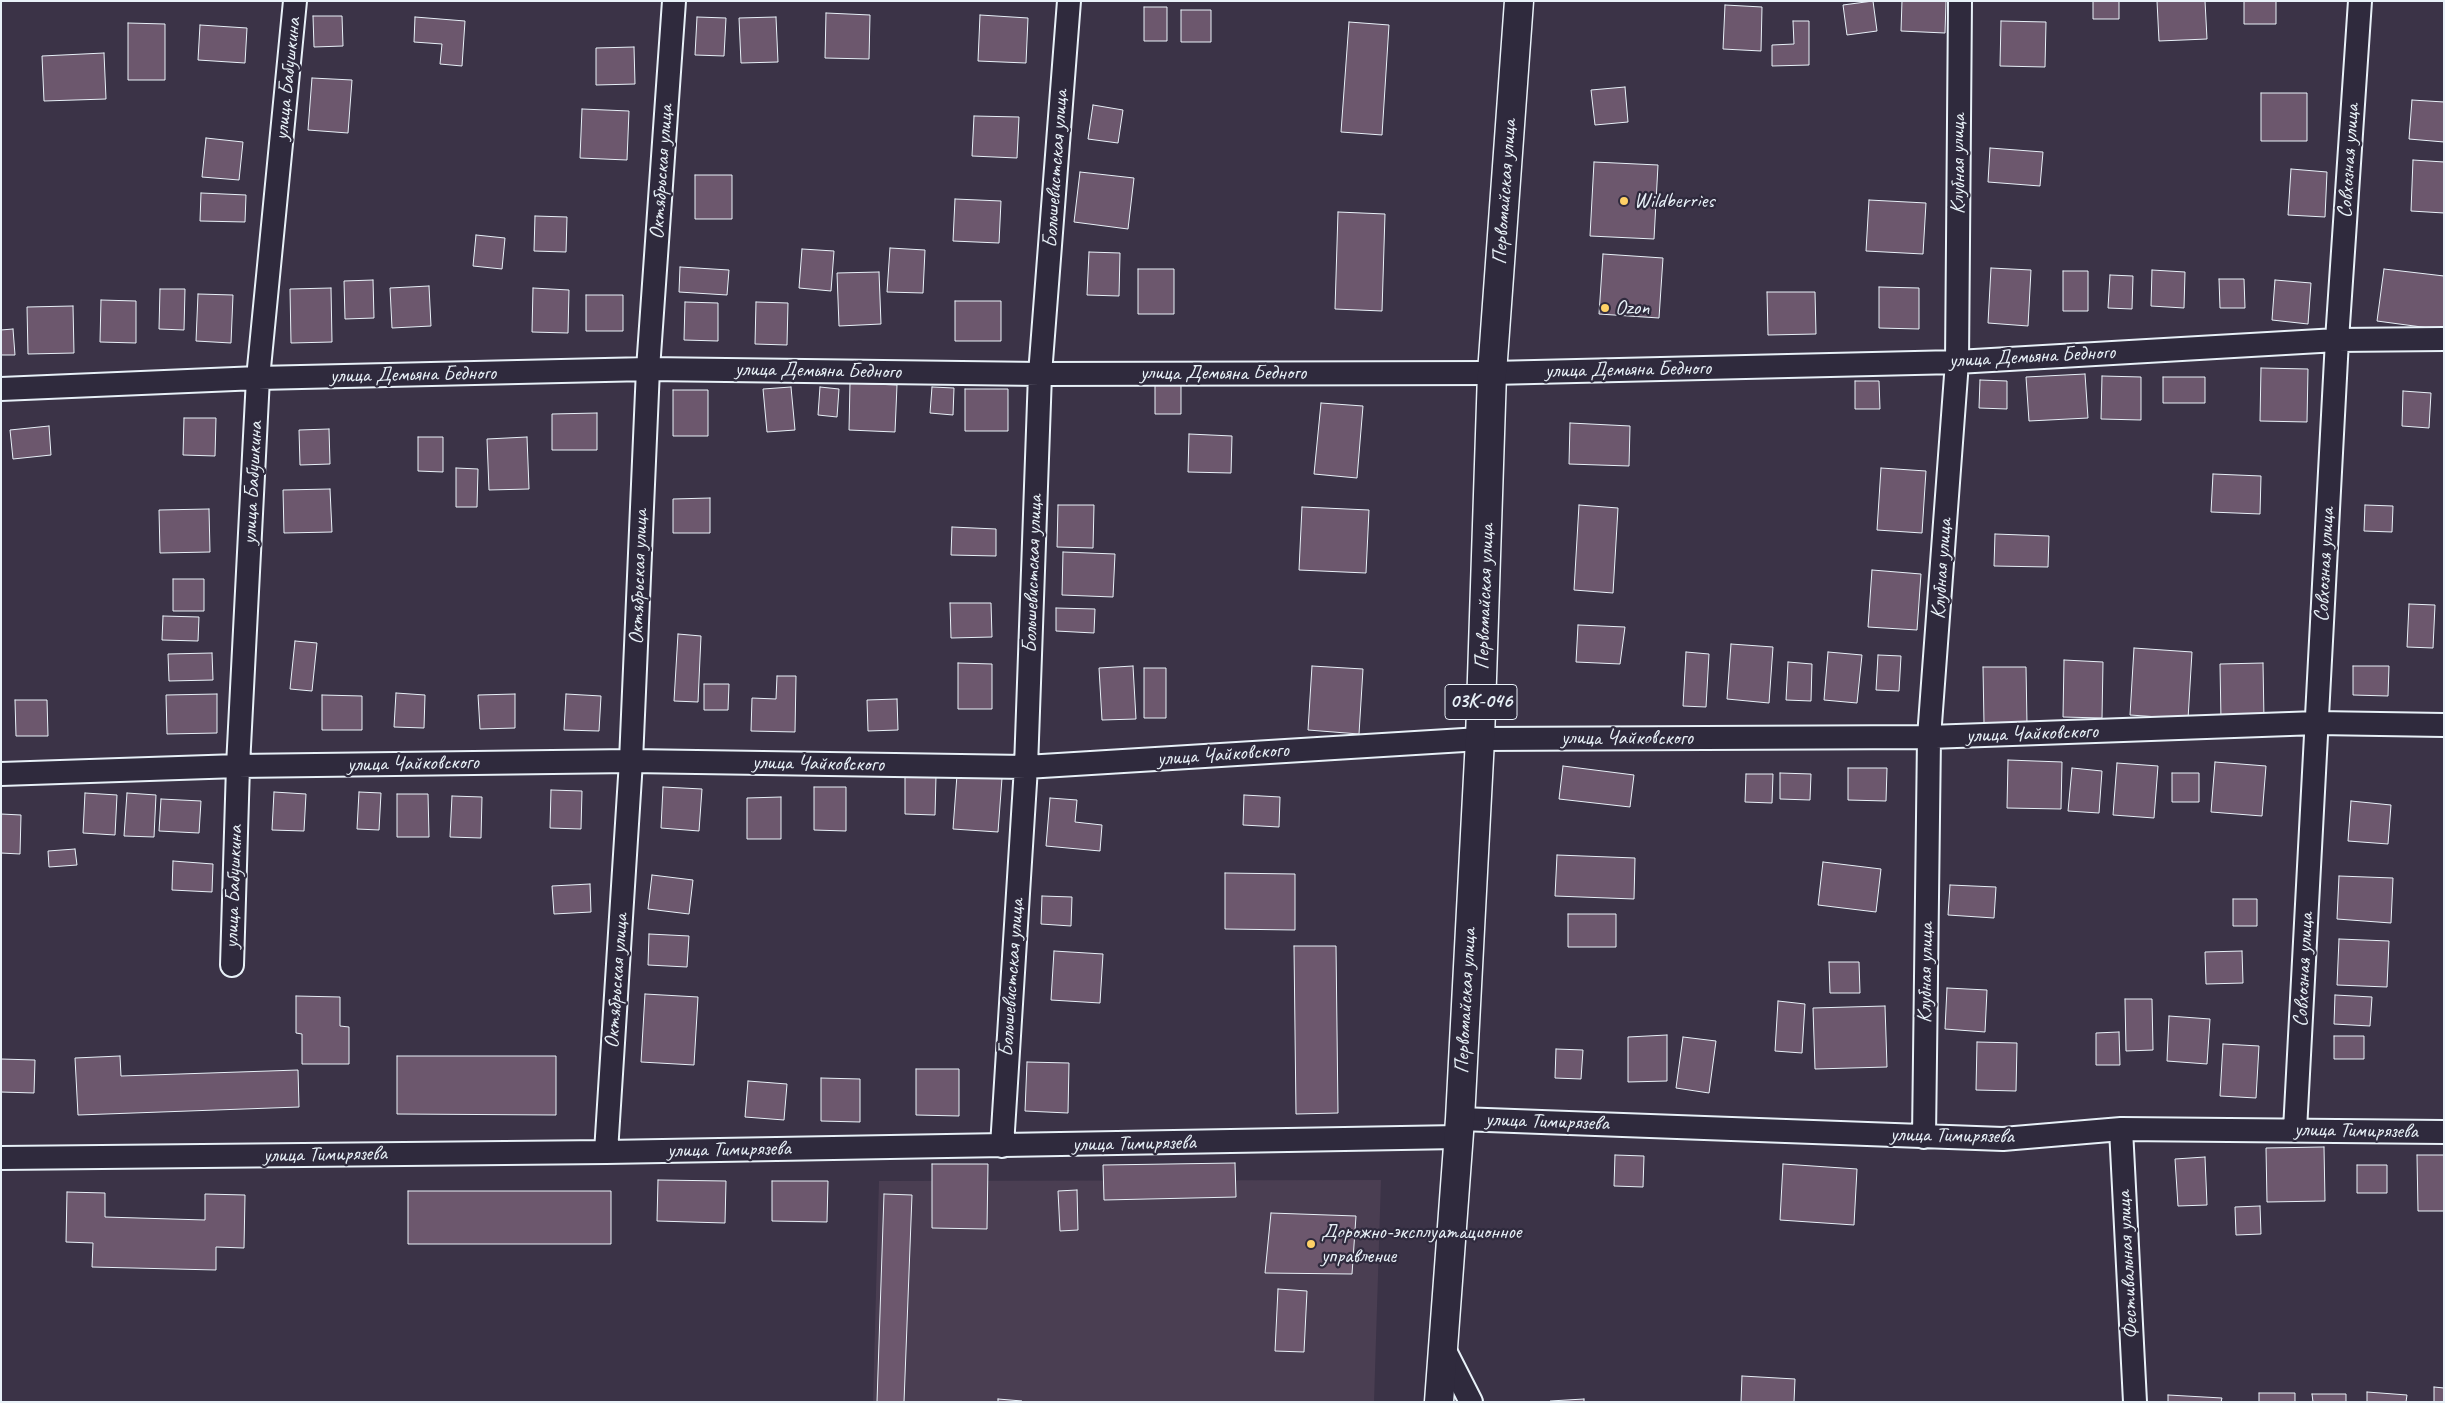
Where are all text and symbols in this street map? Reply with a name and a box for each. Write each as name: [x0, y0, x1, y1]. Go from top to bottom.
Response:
street label: улица Бабушкина: [269, 16, 307, 142]
street label: Большевистская улица: [1038, 89, 1074, 249]
street label: Совхозная улица: [2332, 103, 2366, 219]
street label: Октябрьская улица: [645, 104, 679, 240]
street label: Клубная улица: [1945, 114, 1971, 214]
street label: Первомайская улица: [1487, 119, 1523, 265]
place label: Wildberries: [1634, 188, 1714, 214]
marker: Wildberries: [1618, 195, 1630, 207]
place label: Ozon: [1615, 295, 1650, 321]
marker: Ozon: [1599, 302, 1611, 314]
street label: улица Демьяна Бедного: [1948, 340, 2116, 374]
street label: улица Демьяна Бедного: [1545, 356, 1711, 384]
street label: улица Демьяна Бедного: [735, 357, 901, 385]
street label: улица Демьяна Бедного: [1140, 360, 1306, 386]
street label: улица Демьяна Бедного: [330, 361, 496, 389]
street label: улица Бабушкина: [237, 421, 269, 545]
street label: Большевистская улица: [1018, 495, 1048, 653]
street label: Совхозная улица: [2309, 507, 2341, 623]
street label: Октябрьская улица: [624, 509, 654, 645]
street label: Клубная улица: [1926, 518, 1958, 620]
street label: Первомайская улица: [1470, 524, 1500, 670]
road number: 03К-046: [1445, 684, 1517, 720]
street label: улица Чайковского: [1966, 719, 2098, 749]
street label: улица Чайковского: [1561, 725, 1693, 751]
street label: улица Чайковского: [1156, 738, 1290, 772]
street label: улица Чайковского: [347, 750, 479, 778]
street label: улица Чайковского: [752, 750, 884, 778]
street label: улица Бабушкина: [219, 825, 249, 949]
street label: Большевистская улица: [994, 898, 1030, 1058]
street label: Совхозная улица: [2288, 912, 2320, 1028]
street label: Октябрьская улица: [600, 913, 634, 1049]
street label: Клубная улица: [1913, 923, 1939, 1023]
street label: Первомайская улица: [1450, 928, 1482, 1074]
street label: улица Тимирязева: [1485, 1107, 1609, 1137]
street label: улица Тимирязева: [2294, 1117, 2418, 1145]
street label: улица Тимирязева: [1890, 1122, 2014, 1150]
street label: улица Тимирязева: [1072, 1130, 1196, 1158]
street label: улица Тимирязева: [667, 1136, 791, 1164]
street label: улица Тимирязева: [263, 1141, 387, 1169]
street label: Фестивальная улица: [2112, 1190, 2144, 1340]
place label: Дорожно-эксплуатационное управление: [1321, 1219, 1521, 1269]
marker: Дорожно-эксплуатационное управление: [1305, 1238, 1317, 1250]

